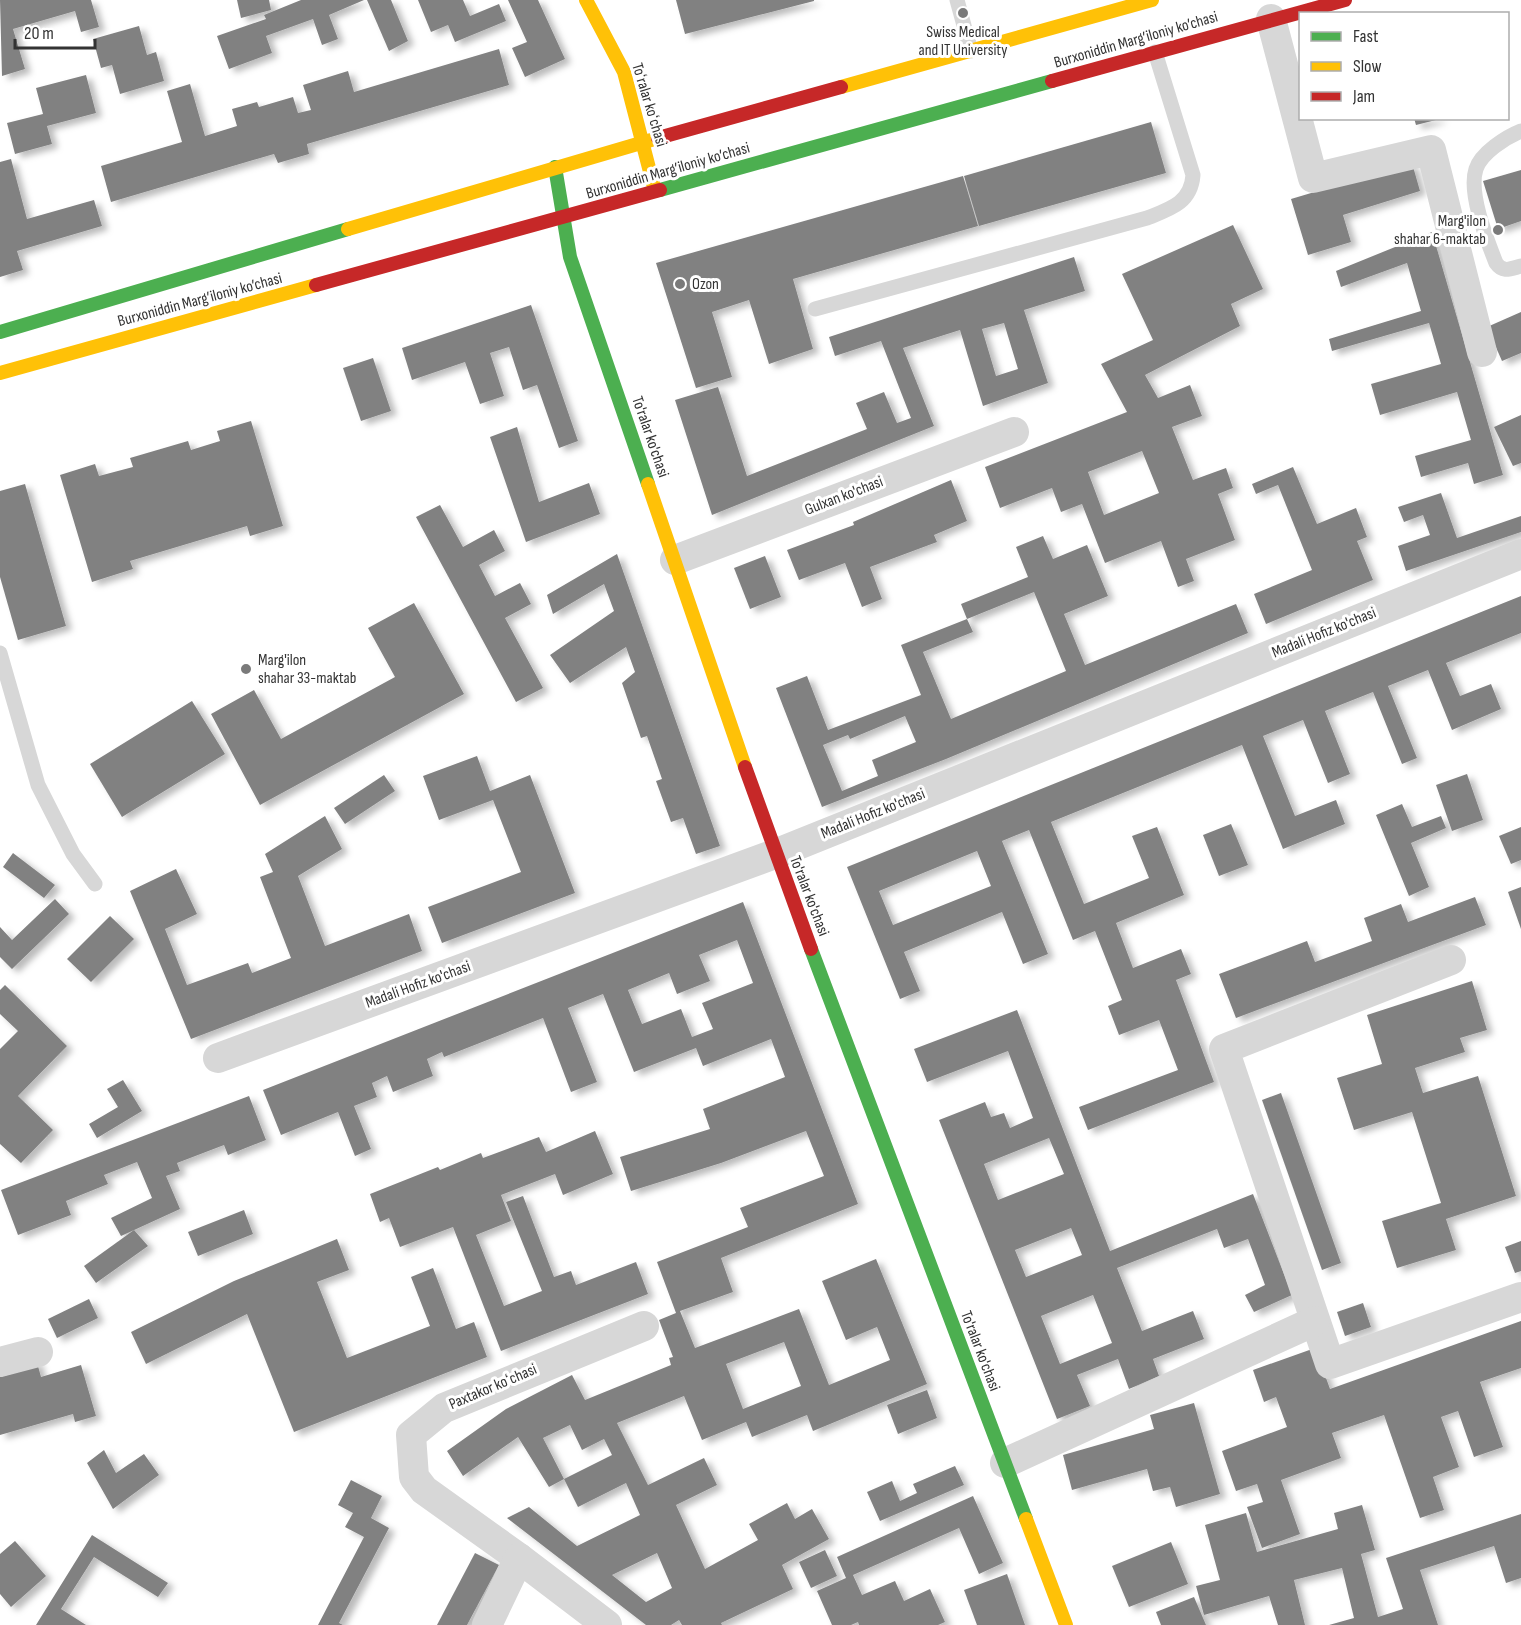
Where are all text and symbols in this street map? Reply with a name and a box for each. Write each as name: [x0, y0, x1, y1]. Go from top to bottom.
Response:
marker: Swiss Medical and IT University: [956, 6, 970, 20]
street label: Burxoniddin Marg’iloniy ko’chasi: [1052, 8, 1220, 72]
scale bar: [15, 12, 94, 50]
legend: [1299, 12, 1509, 120]
text: 20 m: [24, 23, 54, 44]
place label: Swiss Medical and IT University: [919, 23, 1007, 60]
text: Fast: [1353, 26, 1379, 47]
text: Slow: [1353, 56, 1382, 77]
street label: Toʻralar koʻchasi: [627, 61, 671, 149]
text: Jam: [1352, 86, 1375, 107]
street label: Burxoniddin Marg’iloniy ko’chasi: [584, 139, 752, 203]
place label: Marg'ilon shahar 6-maktab: [1394, 212, 1486, 249]
marker: Marg'ilon shahar 6-maktab: [1491, 223, 1505, 237]
street label: Burxoniddin Marg’iloniy ko’chasi: [116, 269, 284, 331]
place label: Ozon: [692, 275, 719, 294]
marker: Ozon: [673, 277, 687, 291]
street label: To'ralar ko'chasi: [627, 394, 673, 480]
street label: Gulxan ko'chasi: [802, 472, 886, 520]
street label: Madali Hofiz ko'chasi: [1269, 603, 1379, 662]
place label: Marg'ilon shahar 33-maktab: [258, 651, 356, 688]
marker: Marg'ilon shahar 33-maktab: [239, 662, 253, 676]
street label: Madali Hofiz ko'chasi: [818, 784, 928, 843]
street label: To'ralar ko'chasi: [785, 853, 833, 939]
street label: Madali Hofiz ko'chasi: [363, 957, 473, 1013]
street label: To'ralar ko'chasi: [956, 1308, 1004, 1394]
street label: Paxtakor koʻchasi: [446, 1360, 540, 1414]

